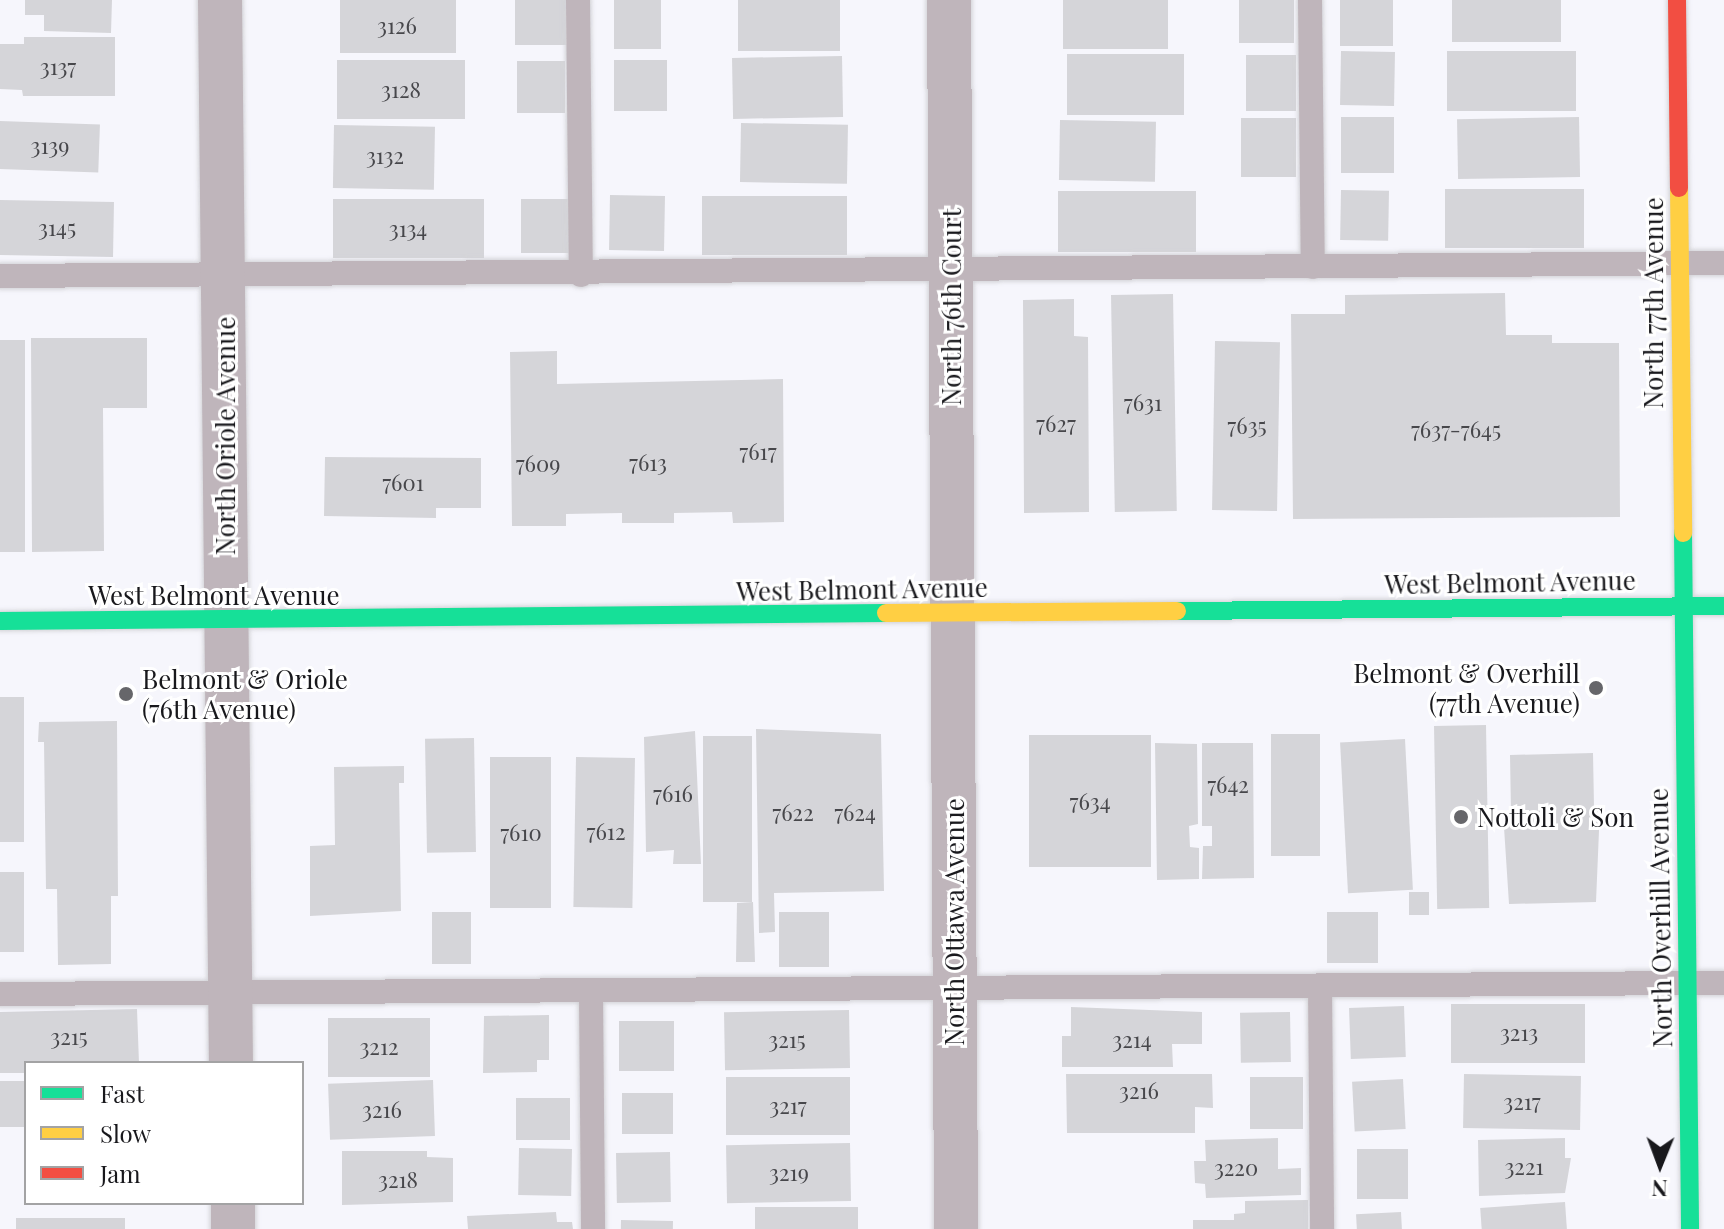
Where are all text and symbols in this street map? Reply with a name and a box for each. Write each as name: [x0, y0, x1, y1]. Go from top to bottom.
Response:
house number: 3126: [377, 13, 417, 39]
house number: 3137: [40, 54, 76, 80]
house number: 3128: [381, 77, 421, 103]
house number: 3139: [31, 133, 69, 159]
house number: 3132: [366, 143, 404, 169]
street label: North 77th Avenue: [1637, 197, 1669, 409]
street label: North 76th Court: [935, 208, 967, 406]
house number: 3145: [38, 215, 76, 241]
house number: 3134: [389, 216, 427, 242]
street label: North Oriole Avenue: [209, 316, 241, 556]
house number: 7631: [1124, 390, 1162, 416]
house number: 7627: [1036, 411, 1076, 437]
house number: 7635: [1227, 413, 1267, 439]
house number: 7637-7645: [1411, 417, 1501, 443]
house number: 7617: [739, 439, 777, 465]
house number: 7613: [629, 450, 667, 476]
house number: 7609: [516, 451, 560, 477]
house number: 7601: [382, 470, 424, 496]
street label: West Belmont Avenue: [1383, 564, 1637, 600]
street label: West Belmont Avenue: [735, 571, 989, 607]
street label: West Belmont Avenue: [87, 579, 341, 611]
place label: Belmont & Overhill (77th Avenue): [1353, 657, 1580, 718]
place label: Belmont & Oriole (76th Avenue): [142, 663, 348, 724]
marker: Belmont & Overhill (77th Avenue): [1587, 679, 1605, 697]
marker: Belmont & Oriole (76th Avenue): [117, 685, 135, 703]
house number: 7642: [1207, 772, 1249, 798]
house number: 7616: [653, 781, 693, 807]
street label: North Overhill Avenue: [1642, 787, 1678, 1049]
house number: 7634: [1069, 789, 1111, 815]
street label: North Ottawa Avenue: [938, 797, 970, 1047]
house number: 7622: [772, 800, 814, 826]
house number: 7624: [834, 800, 876, 826]
place label: Nottoli & Son: [1477, 801, 1634, 833]
marker: Nottoli & Son: [1452, 808, 1470, 826]
house number: 7612: [587, 819, 625, 845]
house number: 7610: [500, 820, 542, 846]
house number: 3213: [1500, 1020, 1538, 1046]
house number: 3215: [50, 1024, 88, 1050]
house number: 3215: [768, 1027, 806, 1053]
house number: 3214: [1112, 1027, 1152, 1053]
house number: 3212: [359, 1034, 399, 1060]
legend: [24, 1061, 304, 1205]
text: Fast: [100, 1077, 145, 1109]
house number: 3216: [1119, 1078, 1159, 1104]
house number: 3217: [1503, 1089, 1541, 1115]
house number: 3217: [769, 1093, 807, 1119]
house number: 3216: [362, 1097, 402, 1123]
text: Slow: [100, 1117, 151, 1149]
north arrow: [1620, 1125, 1700, 1205]
house number: 3221: [1504, 1154, 1544, 1180]
house number: 3220: [1214, 1155, 1258, 1181]
text: Jam: [100, 1157, 141, 1189]
house number: 3219: [769, 1160, 809, 1186]
house number: 3218: [378, 1167, 418, 1193]
text: N: [1651, 1174, 1668, 1204]

